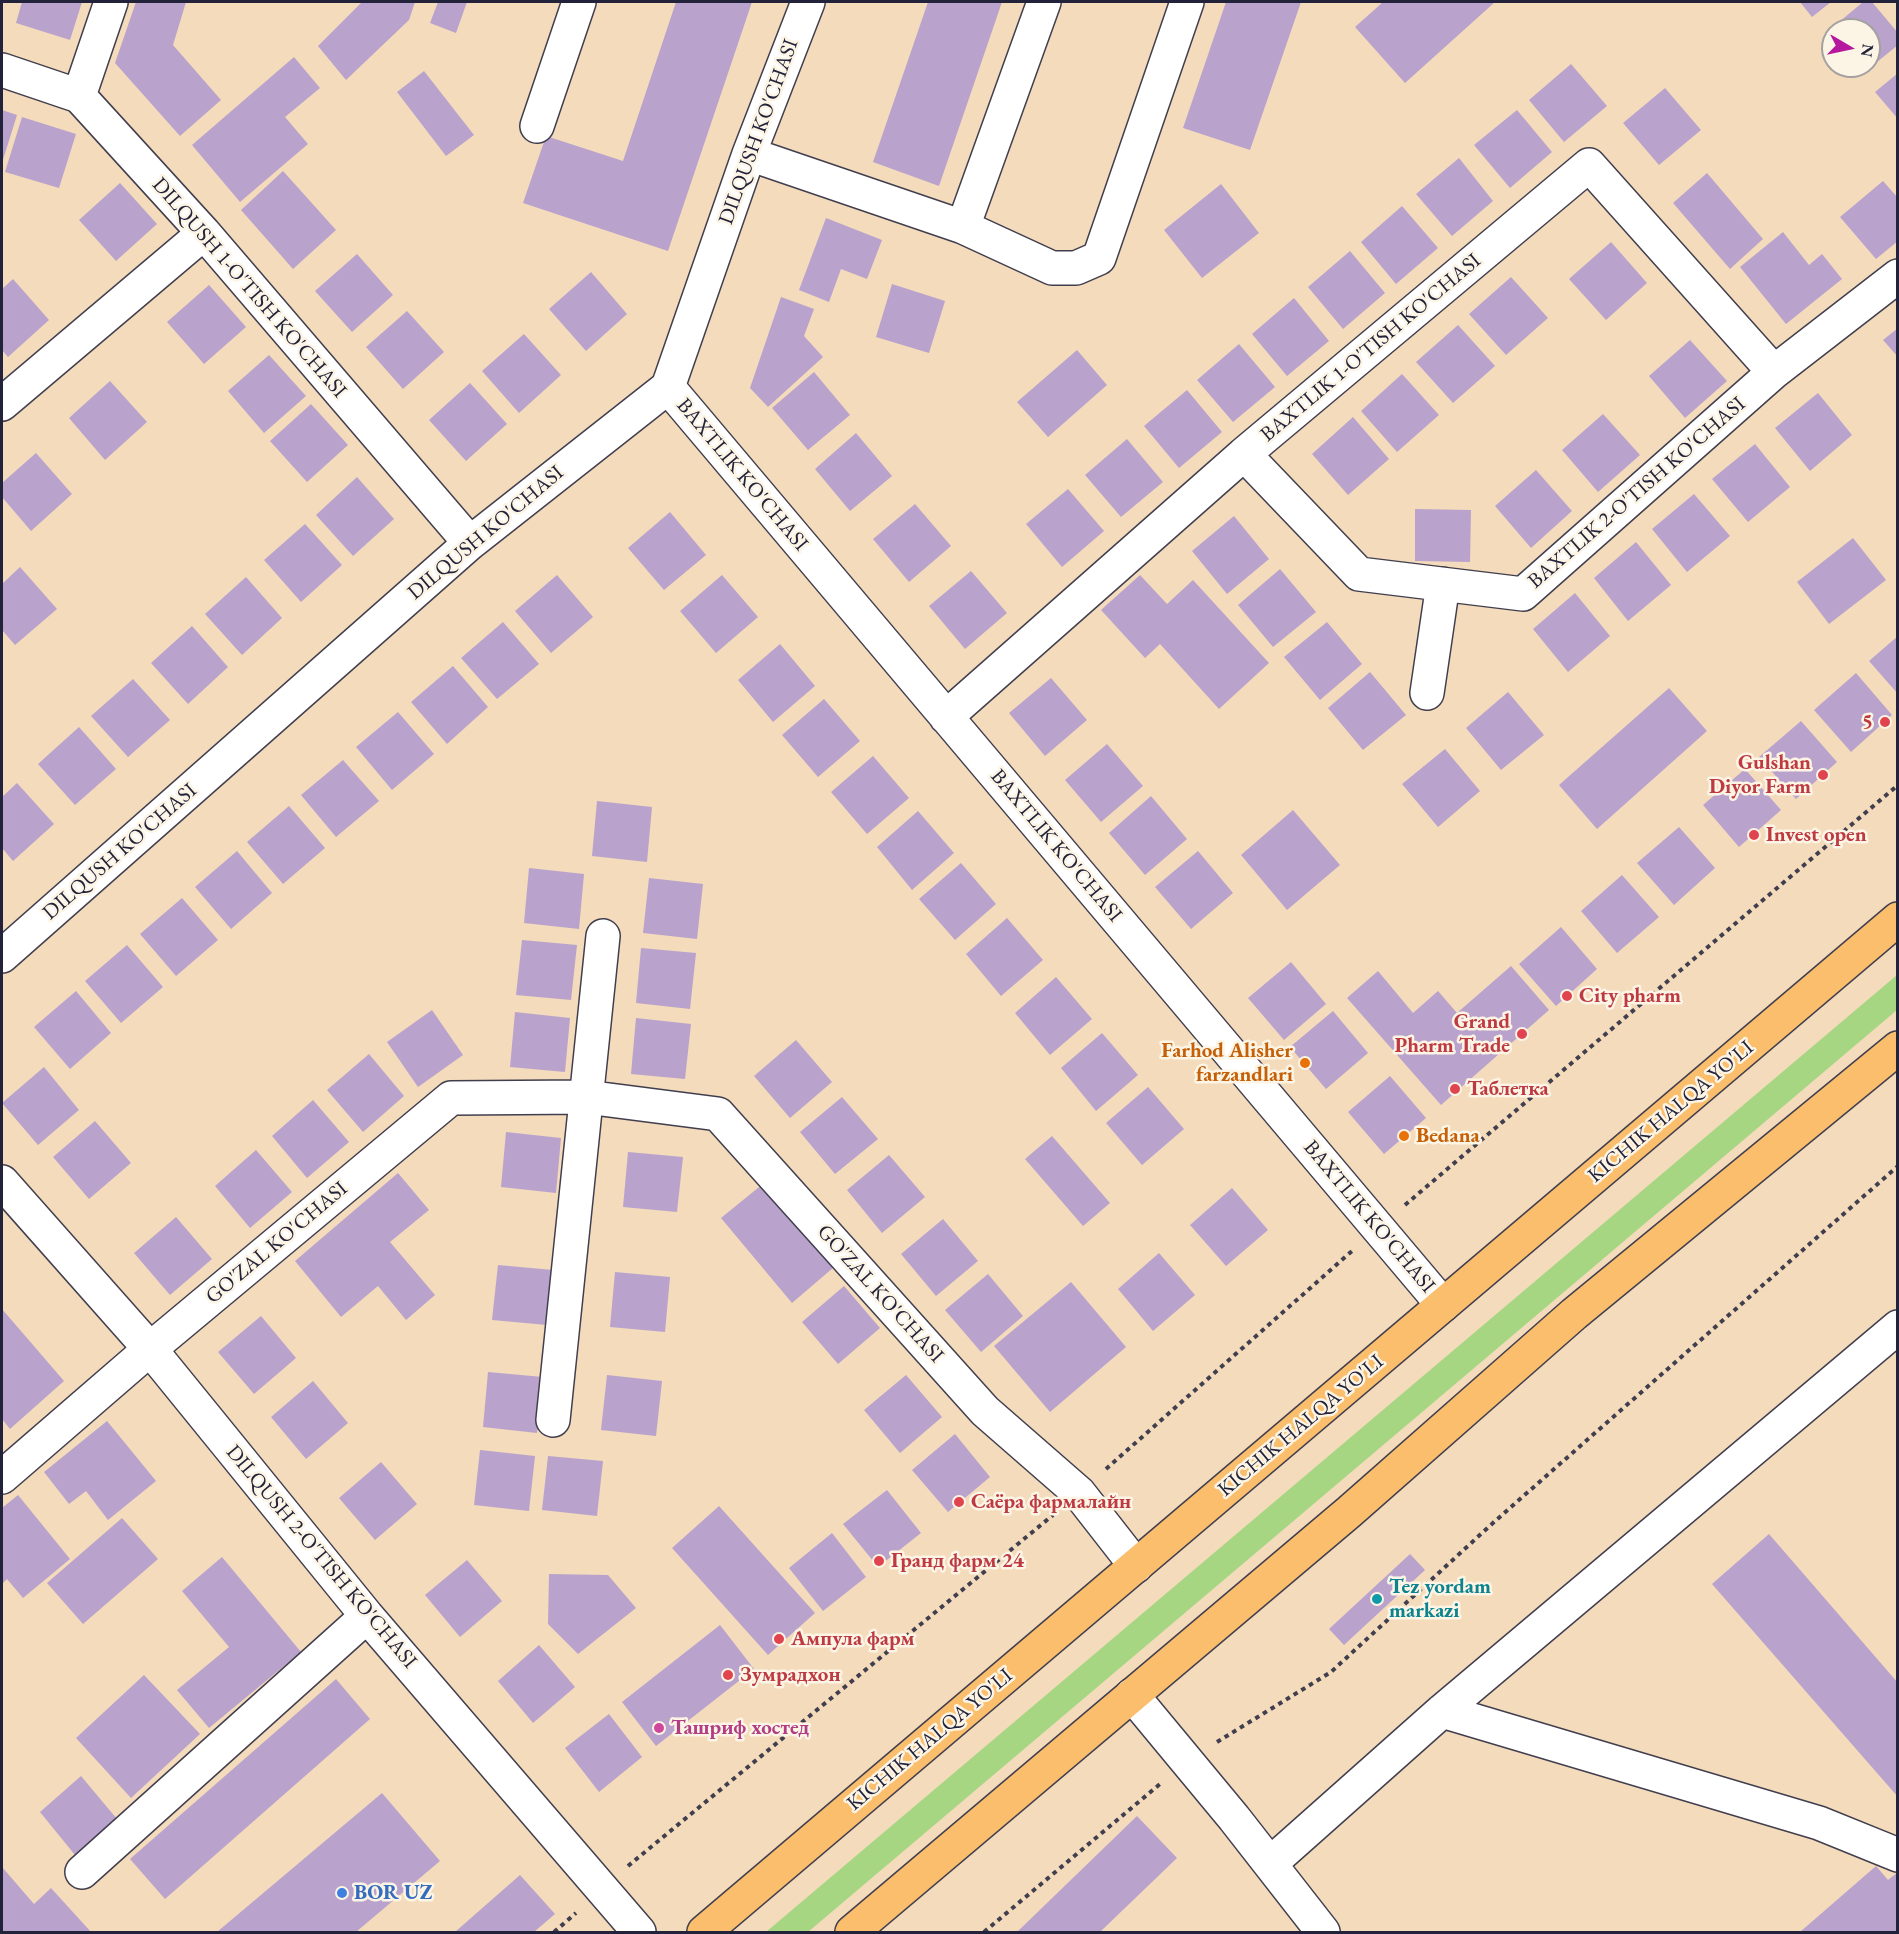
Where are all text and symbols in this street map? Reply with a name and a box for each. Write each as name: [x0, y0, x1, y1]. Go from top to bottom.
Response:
north arrow: [1821, 18, 1881, 78]
street label: DILQUSH KO'CHASI: [714, 36, 804, 228]
text: N: [1856, 43, 1879, 59]
street label: DILQUSH 1-O'TISH KO'CHASI: [146, 173, 352, 403]
street label: BAXTLIK 1-O'TISH KO'CHASI: [1256, 248, 1486, 448]
street label: BAXTLIK 2-O'TISH KO'CHASI: [1523, 392, 1751, 594]
street label: BAXTLIK KO'CHASI: [671, 394, 813, 556]
street label: DILQUSH KO'CHASI: [403, 460, 569, 606]
place label: 5: [1862, 709, 1873, 735]
marker: 5: [1878, 715, 1892, 729]
place label: Gulshan Diyor Farm: [1709, 750, 1811, 800]
street label: BAXTLIK KO'CHASI: [985, 765, 1127, 927]
marker: Gulshan Diyor Farm: [1816, 768, 1830, 782]
street label: DILQUSH KO'CHASI: [38, 778, 202, 926]
place label: Invest open: [1766, 822, 1867, 848]
marker: Invest open: [1747, 828, 1761, 842]
place label: City pharm: [1579, 983, 1681, 1009]
marker: City pharm: [1560, 989, 1574, 1003]
place label: Grand Pharm Trade: [1394, 1009, 1510, 1059]
marker: Grand Pharm Trade: [1515, 1027, 1529, 1041]
street label: KICHIK HALQA YO'LI: [1583, 1035, 1759, 1189]
place label: Farhod Alisher farzandlari: [1161, 1038, 1293, 1088]
marker: Farhod Alisher farzandlari: [1298, 1056, 1312, 1070]
place label: Таблетка: [1467, 1076, 1549, 1102]
marker: Таблетка: [1448, 1082, 1462, 1096]
place label: Bedana: [1416, 1123, 1480, 1149]
marker: Bedana: [1397, 1129, 1411, 1143]
street label: BAXTLIK KO'CHASI: [1298, 1136, 1440, 1298]
street label: GO'ZAL KO'CHASI: [201, 1176, 353, 1310]
street label: GO'ZAL KO'CHASI: [811, 1220, 949, 1368]
street label: KICHIK HALQA YO'LI: [1213, 1349, 1389, 1503]
street label: DILQUSH 2-O'TISH KO'CHASI: [220, 1440, 422, 1674]
place label: Саёра фармалайн: [971, 1489, 1131, 1515]
marker: Саёра фармалайн: [952, 1495, 966, 1509]
place label: Гранд фарм 24: [891, 1548, 1024, 1574]
marker: Гранд фарм 24: [872, 1554, 886, 1568]
place label: Tez yordam markazi: [1389, 1574, 1491, 1624]
marker: Tez yordam markazi: [1370, 1592, 1384, 1606]
place label: Ампула фарм: [791, 1626, 915, 1652]
marker: Ампула фарм: [772, 1632, 786, 1646]
place label: Зумрадхон: [740, 1662, 841, 1688]
street label: KICHIK HALQA YO'LI: [842, 1663, 1018, 1817]
marker: Зумрадхон: [721, 1668, 735, 1682]
place label: Ташриф хостед: [671, 1715, 809, 1741]
marker: Ташриф хостед: [652, 1721, 666, 1735]
place label: BOR UZ: [354, 1880, 432, 1906]
marker: BOR UZ: [335, 1886, 349, 1900]

